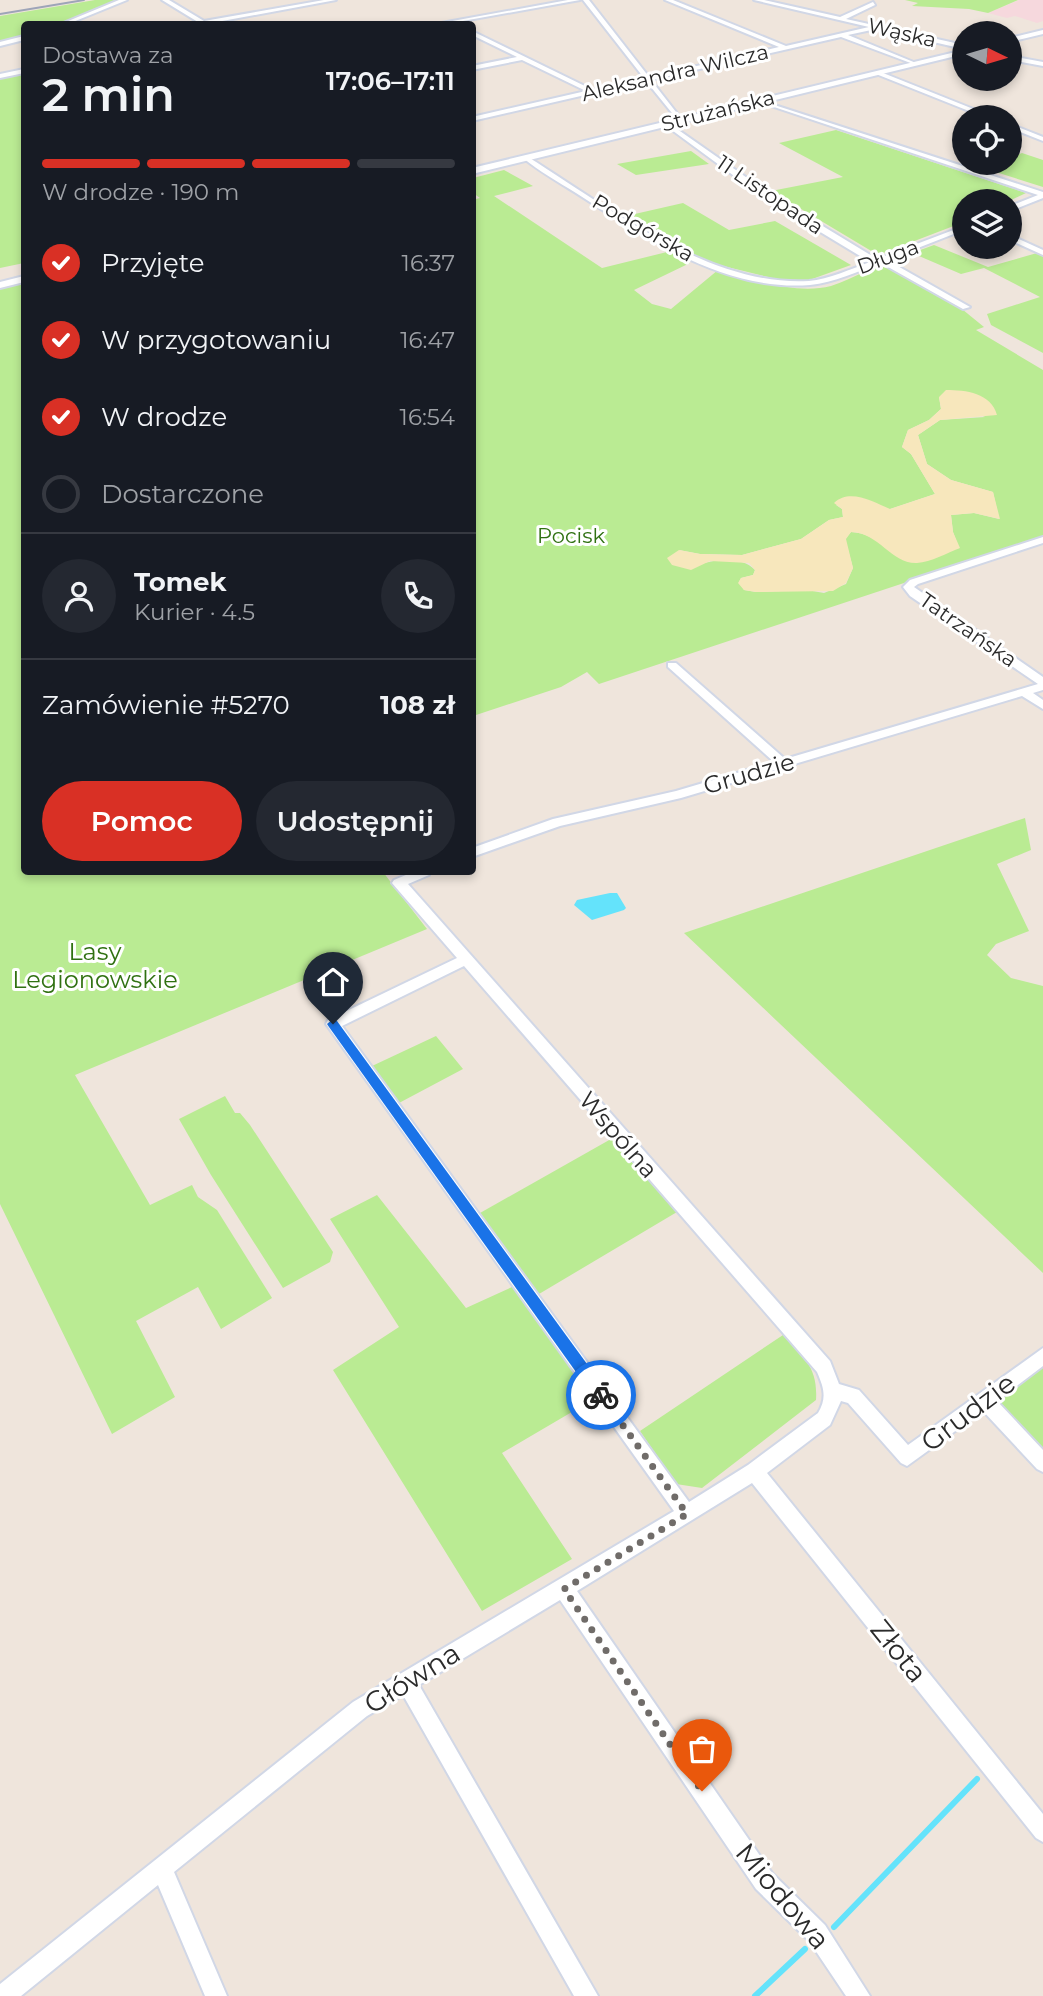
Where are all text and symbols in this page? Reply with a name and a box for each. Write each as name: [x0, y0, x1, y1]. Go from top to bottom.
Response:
street label: Wąska: [865, 13, 939, 53]
north arrow: [952, 21, 1022, 91]
map controls: [952, 21, 1022, 259]
street label: Aleksandra Wilcza: [579, 39, 771, 106]
text: Dostawa za: [42, 41, 174, 69]
text: 17:06–17:11: [326, 65, 455, 97]
text: 2 min: [42, 66, 175, 123]
street label: Strużańska: [658, 84, 777, 137]
button: locate: [952, 105, 1022, 175]
street label: 11 Listopada: [712, 150, 828, 239]
text: W drodze · 190 m: [42, 178, 239, 206]
street label: Podgórska: [588, 188, 698, 267]
button: layers: [952, 189, 1022, 259]
street label: Długa: [853, 234, 922, 279]
icon: check: [42, 244, 80, 282]
text: Przyjęte: [101, 247, 204, 279]
text: 16:37: [402, 249, 455, 277]
icon: check: [42, 321, 80, 359]
text: W przygotowaniu: [101, 324, 331, 356]
text: 16:47: [400, 326, 455, 354]
icon: check: [42, 398, 80, 436]
text: W drodze: [101, 401, 227, 433]
text: 16:54: [400, 403, 455, 431]
text: Dostarczone: [101, 478, 264, 510]
park label: Pocisk: [537, 523, 605, 548]
button: person: [42, 559, 116, 633]
button: phone: [381, 559, 455, 633]
text: Tomek: [134, 566, 226, 598]
street label: Tatrzańska: [915, 587, 1022, 672]
text: Kurier · 4.5: [134, 598, 255, 626]
text: Zamówienie #5270: [42, 689, 290, 721]
text: 108 zł: [380, 689, 455, 721]
street label: Grudzie: [700, 747, 798, 800]
button: Pomoc: [42, 781, 242, 861]
button: Udostępnij: [256, 781, 455, 861]
park label: Lasy Legionowskie: [12, 937, 178, 994]
pin: [303, 952, 363, 1024]
icon: home: [314, 963, 352, 1001]
street label: Wspólna: [573, 1085, 664, 1184]
courier: [566, 1360, 636, 1430]
street label: Grudzie: [914, 1365, 1022, 1459]
icon: bike: [582, 1376, 620, 1414]
street label: Złota: [863, 1613, 935, 1689]
street label: Główna: [358, 1635, 466, 1721]
pin: [672, 1719, 732, 1791]
icon: bag: [683, 1730, 721, 1768]
street label: Miodowa: [729, 1836, 837, 1956]

